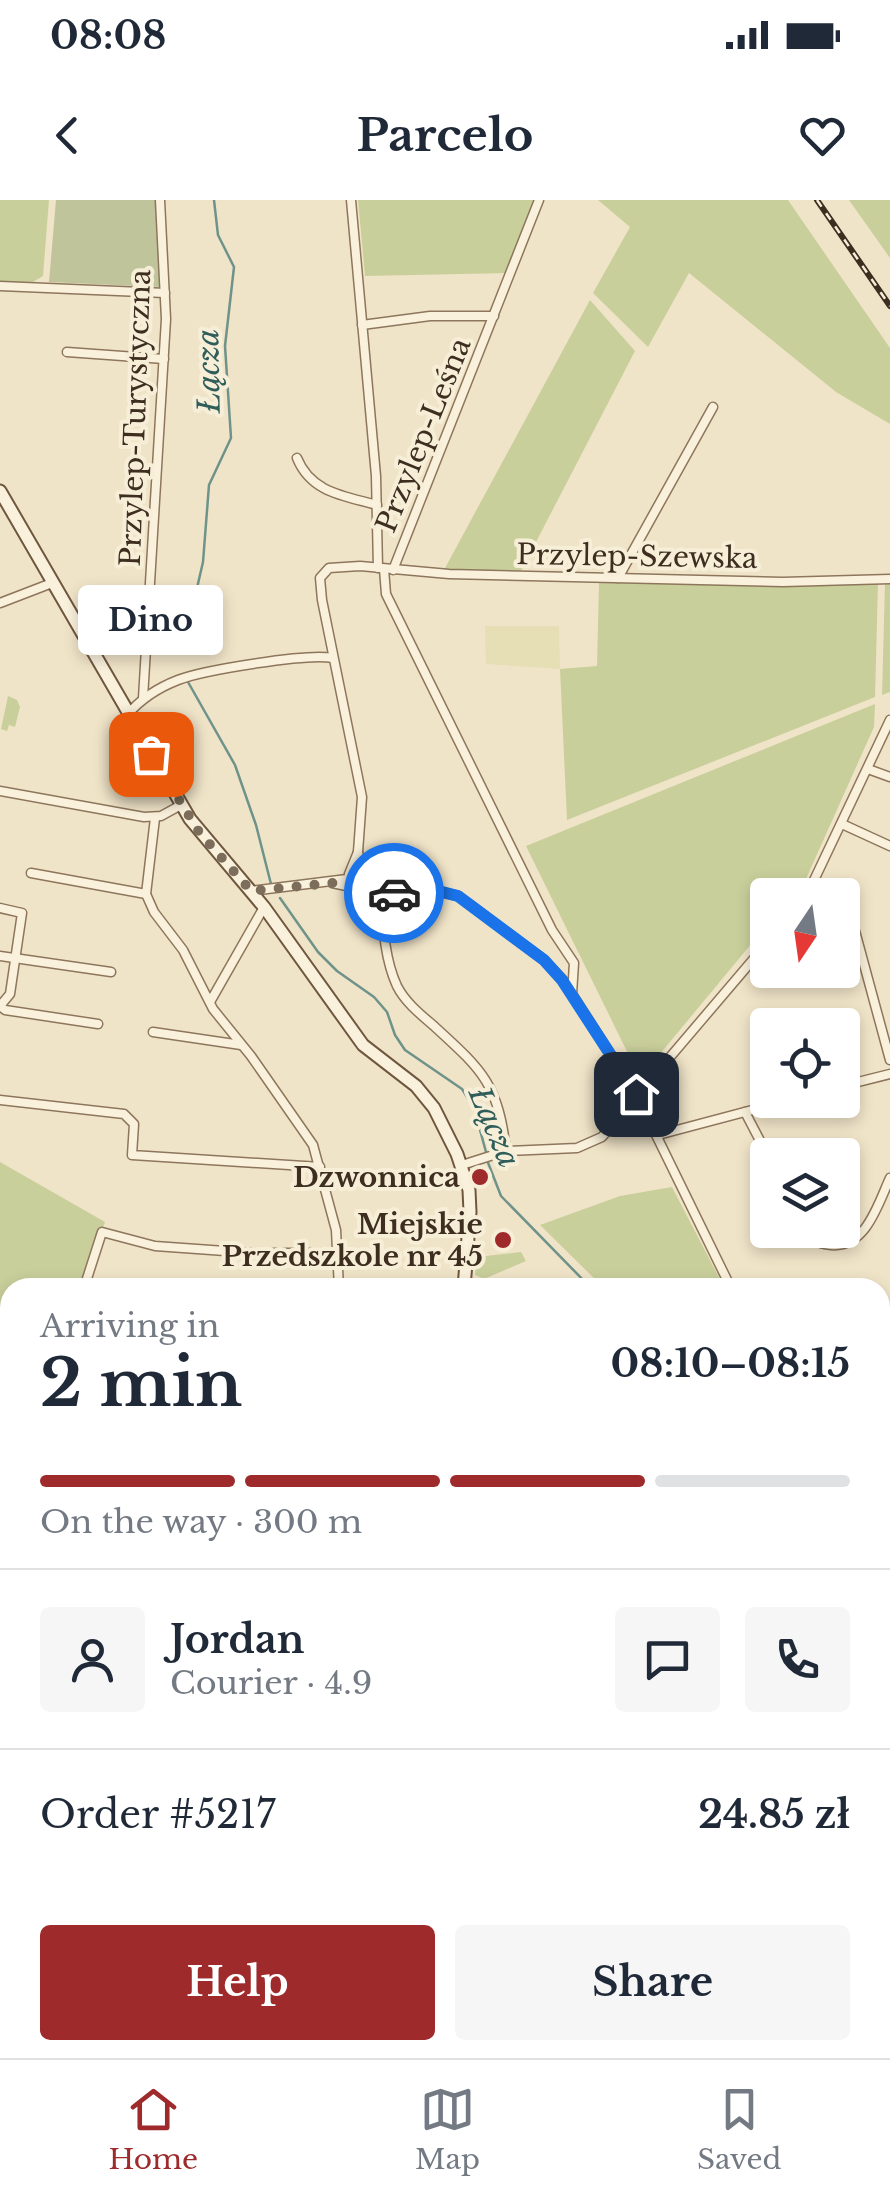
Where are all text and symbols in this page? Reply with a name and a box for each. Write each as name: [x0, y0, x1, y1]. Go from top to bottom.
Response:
text: 08:08: [50, 12, 166, 59]
text: Parcelo: [356, 107, 534, 163]
icon: back: [40, 108, 95, 163]
icon: heart: [795, 108, 850, 163]
street label: Przylep-Turystyczna: [113, 268, 158, 567]
water label: Łącza: [189, 329, 228, 414]
street label: Przylep-Leśna: [369, 332, 479, 538]
street label: Przylep-Szewska: [516, 537, 758, 576]
callout: Dino: [78, 584, 224, 654]
text: Dino: [108, 600, 193, 640]
pin: [109, 712, 194, 797]
icon: bag: [124, 727, 179, 782]
courier: [344, 843, 444, 943]
icon: car: [367, 866, 422, 921]
north arrow: [750, 878, 860, 988]
map controls: [750, 878, 860, 1248]
button: locate: [750, 1008, 860, 1118]
pin: [594, 1052, 679, 1137]
icon: home: [609, 1067, 664, 1122]
water label: Łącza: [461, 1080, 528, 1173]
button: layers: [750, 1138, 860, 1248]
place label: Dzwonnica: [293, 1160, 460, 1195]
marker: Dzwonnica: [469, 1166, 491, 1188]
place label: Miejskie Przedszkole nr 45: [222, 1207, 483, 1274]
marker: Miejskie Przedszkole nr 45: [492, 1229, 514, 1251]
text: Arriving in: [40, 1306, 219, 1346]
text: 08:10–08:15: [611, 1340, 850, 1387]
text: 2 min: [40, 1343, 242, 1424]
text: On the way · 300 m: [40, 1502, 362, 1542]
button: person: [40, 1607, 145, 1712]
button: chat: [615, 1607, 720, 1712]
button: phone: [745, 1607, 850, 1712]
text: Jordan: [170, 1616, 304, 1663]
text: Courier · 4.9: [170, 1663, 372, 1703]
text: Order #5217: [40, 1791, 276, 1838]
text: 24.85 zł: [698, 1791, 850, 1838]
button: Help: [40, 1925, 435, 2040]
button: Share: [455, 1925, 850, 2040]
tab: Home: [108, 2082, 198, 2177]
tab: Map: [415, 2082, 480, 2177]
tab: Saved: [697, 2082, 781, 2177]

